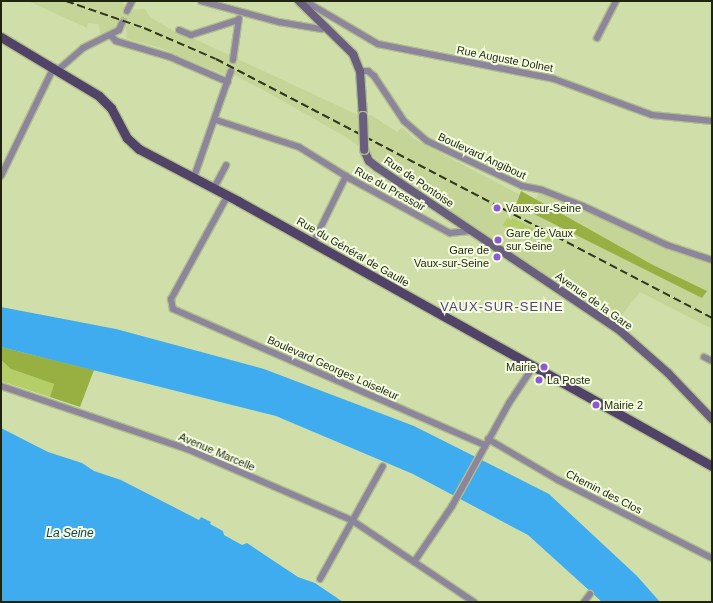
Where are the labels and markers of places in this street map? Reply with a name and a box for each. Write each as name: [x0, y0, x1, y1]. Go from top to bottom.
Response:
place label: Vaux-sur-Seine: [506, 201, 581, 215]
marker: Vaux-sur-Seine: [491, 202, 503, 214]
place label: Gare de Vaux sur Seine: [506, 227, 573, 253]
marker: Gare de Vaux sur Seine: [493, 235, 503, 245]
place label: Gare de Vaux-sur-Seine: [414, 244, 489, 270]
marker: Gare de Vaux-sur-Seine: [492, 252, 502, 262]
place label: Mairie: [506, 360, 536, 374]
marker: Mairie: [539, 362, 549, 372]
place label: La Poste: [547, 373, 590, 387]
marker: La Poste: [534, 375, 544, 385]
place label: Mairie 2: [604, 398, 643, 412]
marker: Mairie 2: [591, 400, 601, 410]

